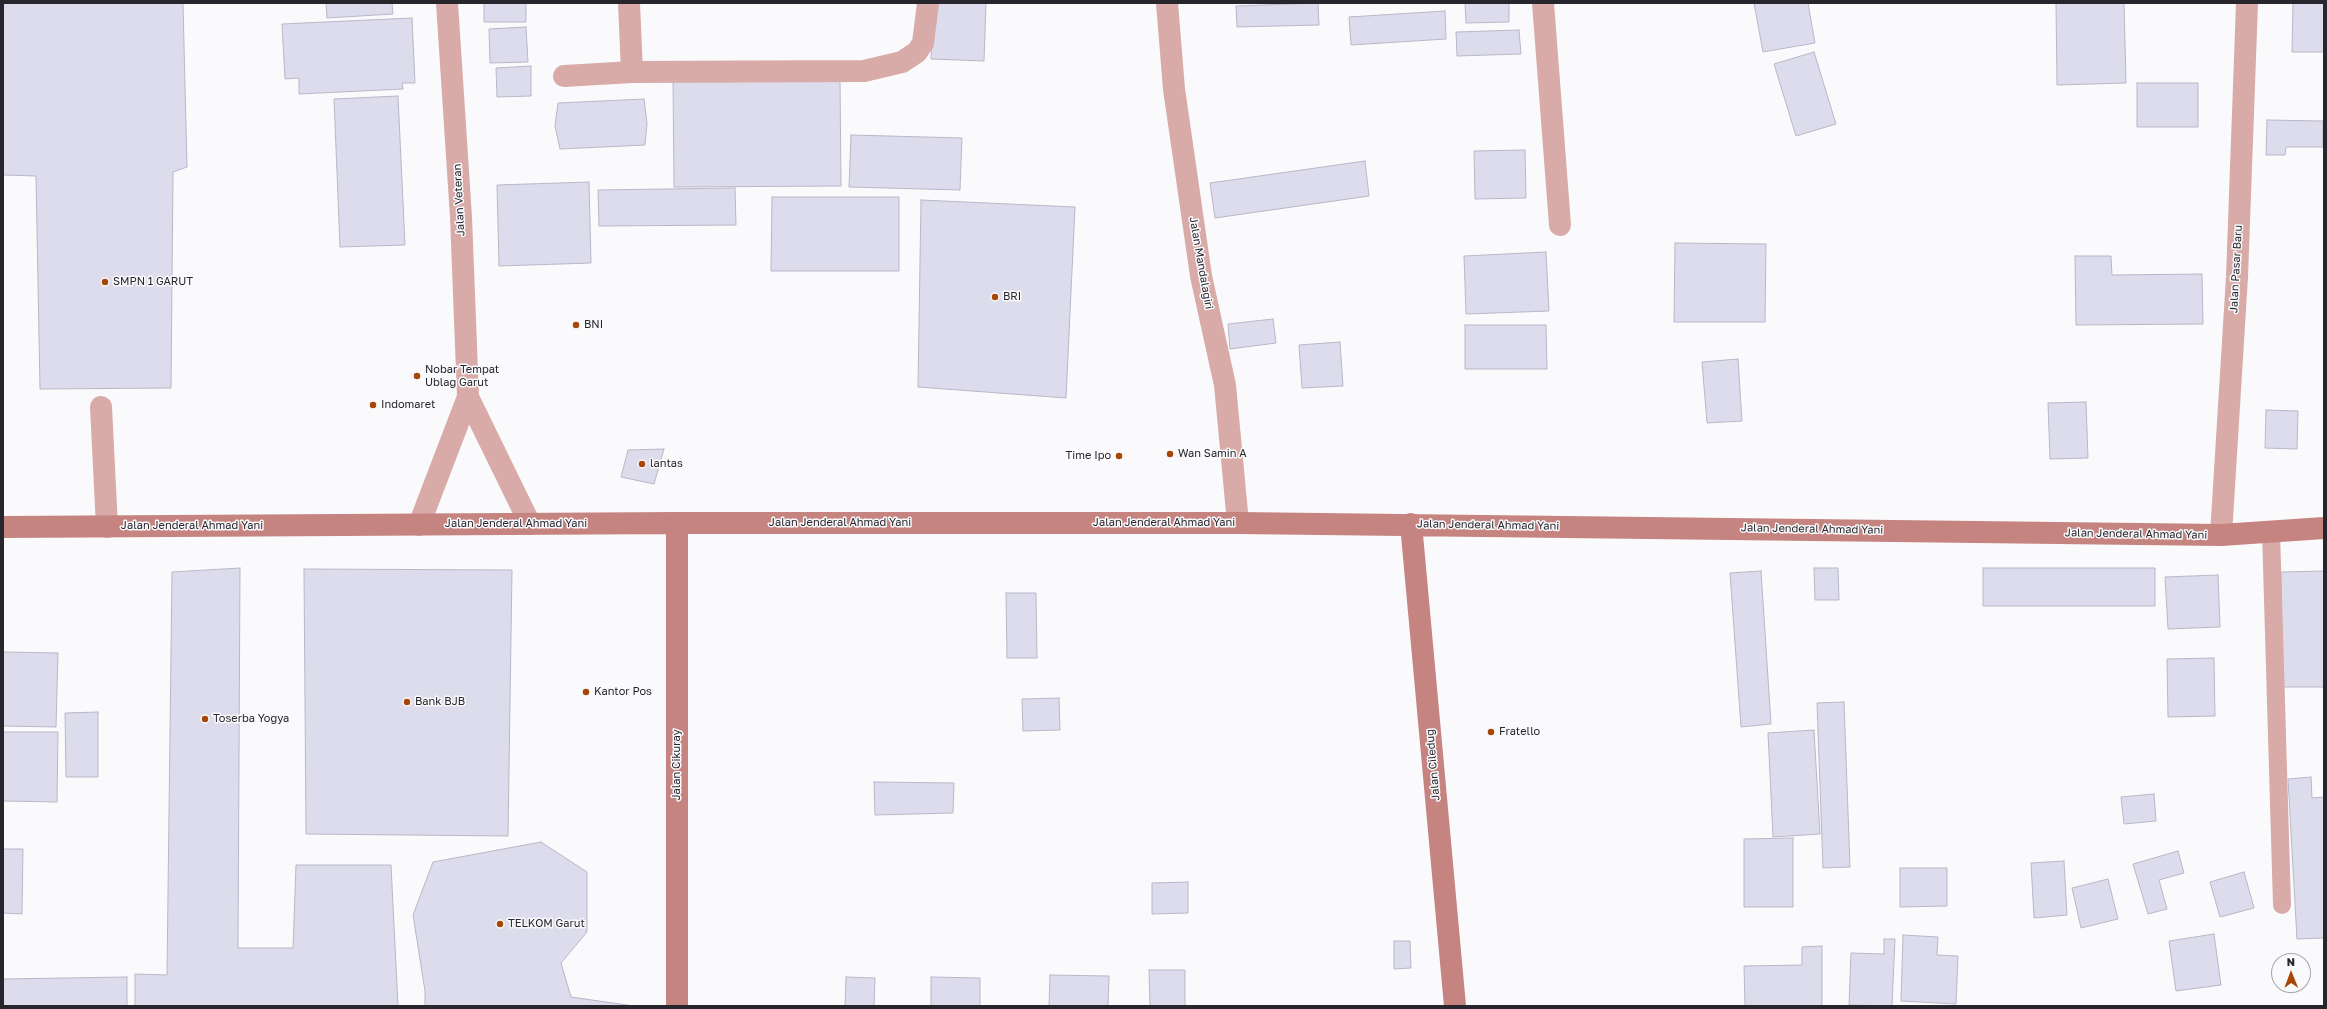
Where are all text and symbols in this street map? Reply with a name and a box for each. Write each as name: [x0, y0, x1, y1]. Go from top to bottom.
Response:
street label: Jalan Veteran: [451, 163, 467, 237]
street label: Jalan Mandalagiri: [1186, 216, 1216, 310]
street label: Jalan Pasar Baru: [2227, 224, 2245, 314]
place label: SMPN 1 GARUT: [113, 275, 193, 289]
marker: SMPN 1 GARUT: [100, 277, 110, 287]
place label: BRI: [1003, 290, 1021, 304]
marker: BRI: [990, 292, 1000, 302]
place label: BNI: [584, 318, 603, 332]
marker: BNI: [571, 320, 581, 330]
place label: Nobar Tempat Ublag Garut: [425, 363, 499, 389]
marker: Nobar Tempat Ublag Garut: [412, 371, 422, 381]
place label: Indomaret: [381, 398, 435, 412]
marker: Indomaret: [368, 400, 378, 410]
place label: Wan Samin A: [1178, 447, 1247, 461]
place label: Time Ipo: [1066, 449, 1111, 463]
marker: Wan Samin A: [1165, 449, 1175, 459]
marker: Time Ipo: [1114, 451, 1124, 461]
place label: lantas: [650, 457, 683, 471]
marker: lantas: [637, 459, 647, 469]
street label: Jalan Jenderal Ahmad Yani: [769, 516, 911, 530]
street label: Jalan Jenderal Ahmad Yani: [1093, 516, 1235, 530]
street label: Jalan Jenderal Ahmad Yani: [445, 517, 587, 531]
street label: Jalan Jenderal Ahmad Yani: [1417, 517, 1559, 533]
street label: Jalan Jenderal Ahmad Yani: [121, 519, 263, 533]
street label: Jalan Jenderal Ahmad Yani: [1741, 521, 1883, 537]
street label: Jalan Jenderal Ahmad Yani: [2065, 526, 2207, 542]
place label: Kantor Pos: [594, 685, 652, 699]
marker: Kantor Pos: [581, 687, 591, 697]
place label: Bank BJB: [415, 695, 465, 709]
marker: Bank BJB: [402, 697, 412, 707]
place label: Toserba Yogya: [213, 712, 289, 726]
marker: Toserba Yogya: [200, 714, 210, 724]
place label: Fratello: [1499, 725, 1540, 739]
marker: Fratello: [1486, 727, 1496, 737]
street label: Jalan Cikuray: [670, 729, 684, 801]
street label: Jalan Ciledug: [1423, 729, 1443, 801]
place label: TELKOM Garut: [508, 917, 585, 931]
marker: TELKOM Garut: [495, 919, 505, 929]
north arrow: [2271, 953, 2311, 993]
text: N: [2286, 955, 2295, 968]

